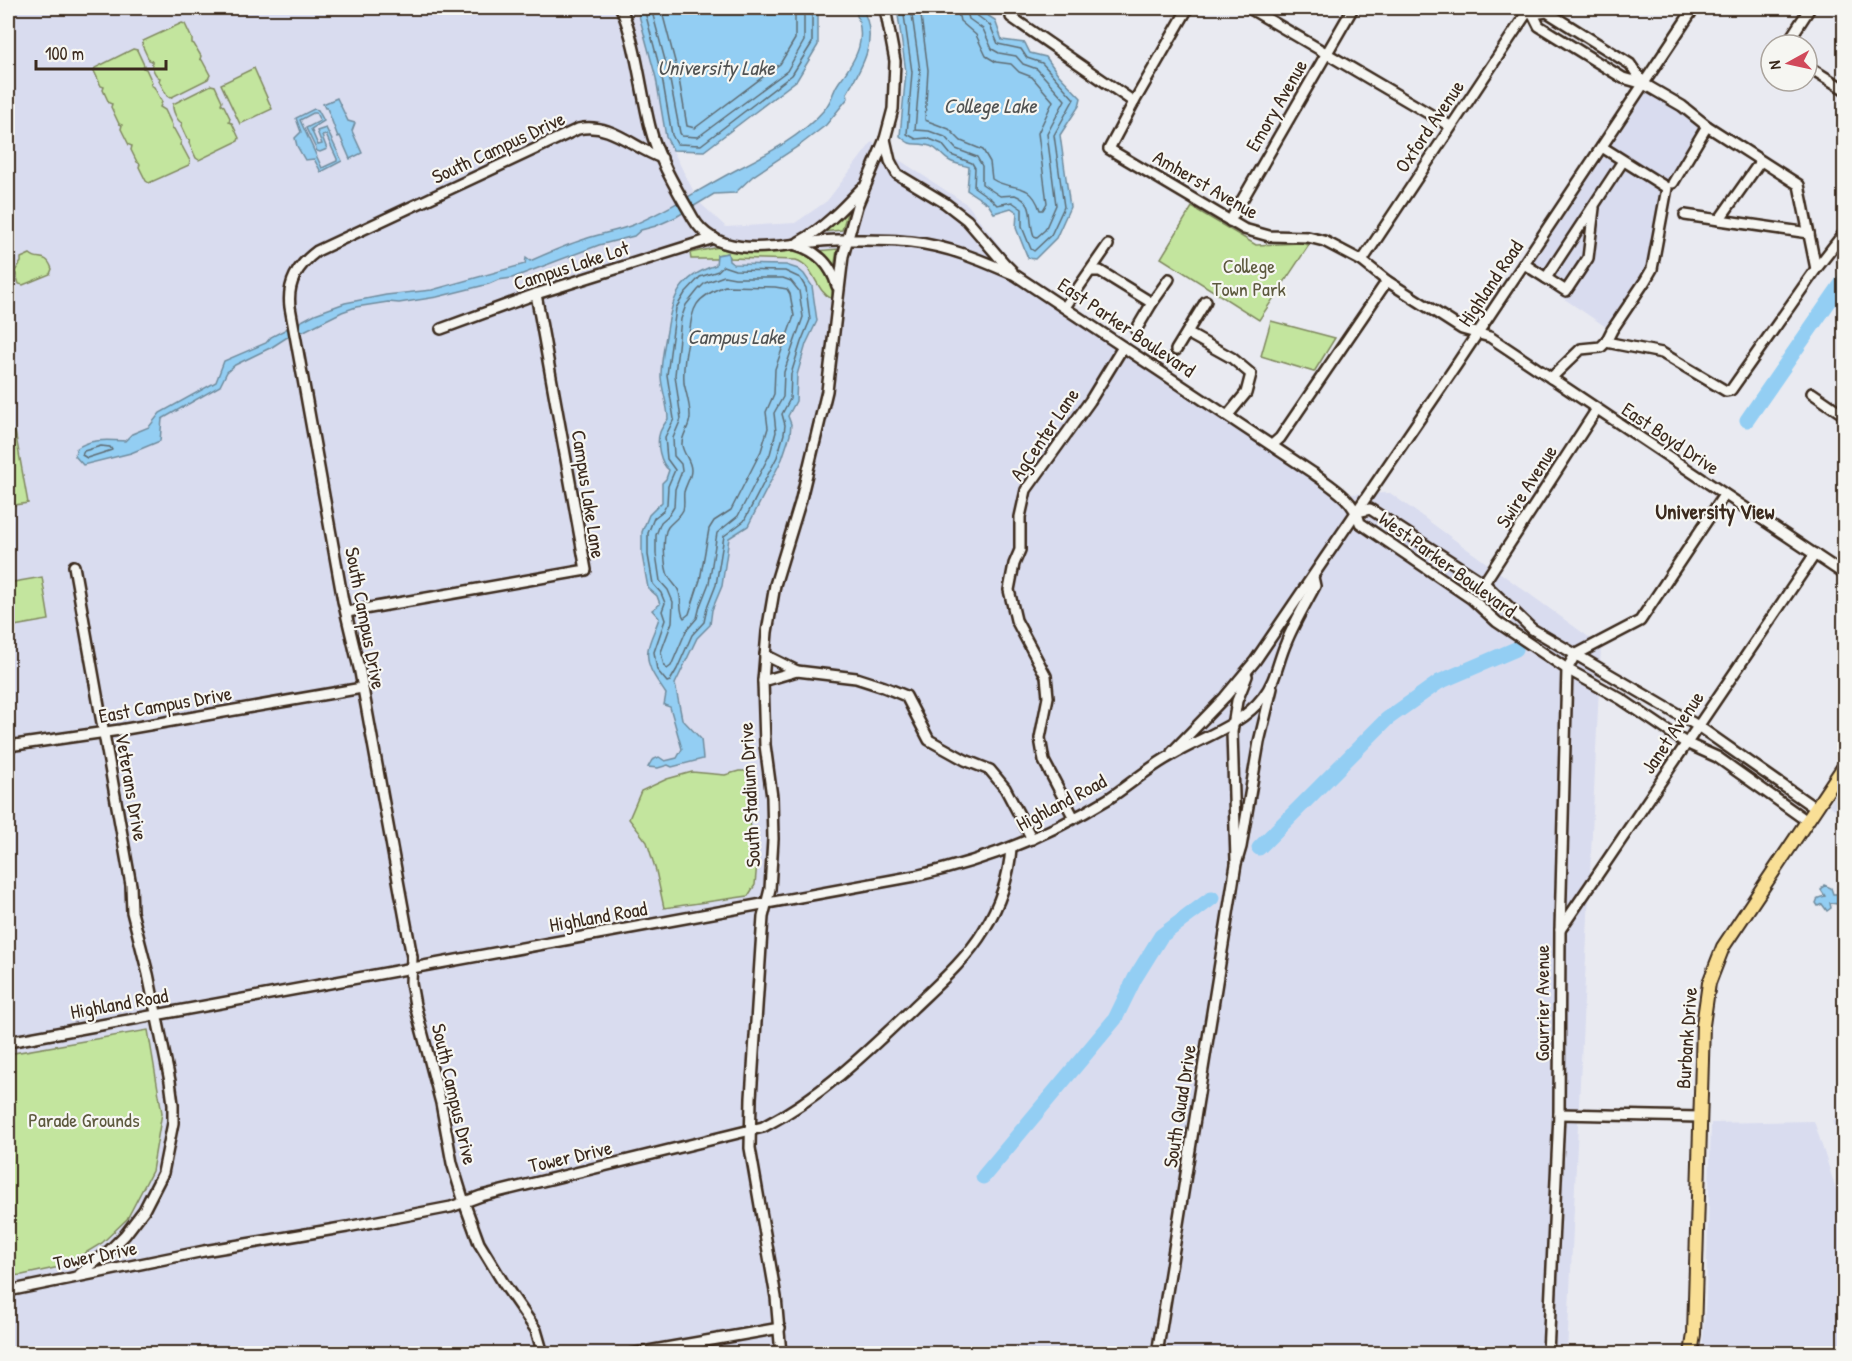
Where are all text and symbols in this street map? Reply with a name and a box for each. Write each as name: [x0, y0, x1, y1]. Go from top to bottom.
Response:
scale bar: [36, 33, 166, 71]
north arrow: [1759, 33, 1819, 93]
text: 100 m: [45, 41, 84, 66]
water label: University Lake: [657, 53, 776, 82]
street label: Emory Avenue: [1239, 54, 1313, 156]
text: N: [1763, 59, 1786, 71]
street label: Oxford Avenue: [1388, 74, 1470, 178]
water label: College Lake: [943, 91, 1038, 120]
street label: South Campus Drive: [427, 104, 569, 190]
street label: Amherst Avenue: [1148, 143, 1264, 225]
street label: Campus Lake Lot: [510, 233, 633, 296]
street label: Highland Road: [1451, 234, 1529, 331]
park label: College Town Park: [1212, 252, 1286, 302]
street label: East Parker Boulevard: [1053, 271, 1201, 383]
water label: Campus Lake: [687, 322, 786, 351]
street label: AgCenter Lane: [1003, 382, 1085, 486]
street label: East Boyd Drive: [1617, 395, 1725, 481]
street label: Campus Lake Lane: [566, 428, 612, 560]
street label: Swire Avenue: [1489, 439, 1563, 533]
district label: University View: [1656, 497, 1775, 527]
street label: West Parker Boulevard: [1374, 505, 1522, 623]
street label: South Campus Drive: [339, 545, 393, 691]
street label: East Campus Drive: [96, 679, 234, 729]
street label: Janet Avenue: [1634, 685, 1710, 779]
street label: South Stadium Drive: [732, 722, 766, 868]
street label: Veterans Drive: [109, 731, 155, 843]
street label: Highland Road: [1011, 767, 1111, 837]
street label: Highland Road: [547, 894, 649, 938]
street label: Gourrier Avenue: [1528, 945, 1555, 1061]
street label: Highland Road: [68, 981, 170, 1025]
street label: Burbank Drive: [1669, 986, 1703, 1090]
street label: South Campus Drive: [426, 1021, 484, 1167]
street label: South Quad Drive: [1156, 1043, 1202, 1169]
park label: Parade Grounds: [28, 1106, 140, 1133]
street label: Tower Drive: [526, 1133, 614, 1179]
street label: Tower Drive: [51, 1234, 139, 1276]

